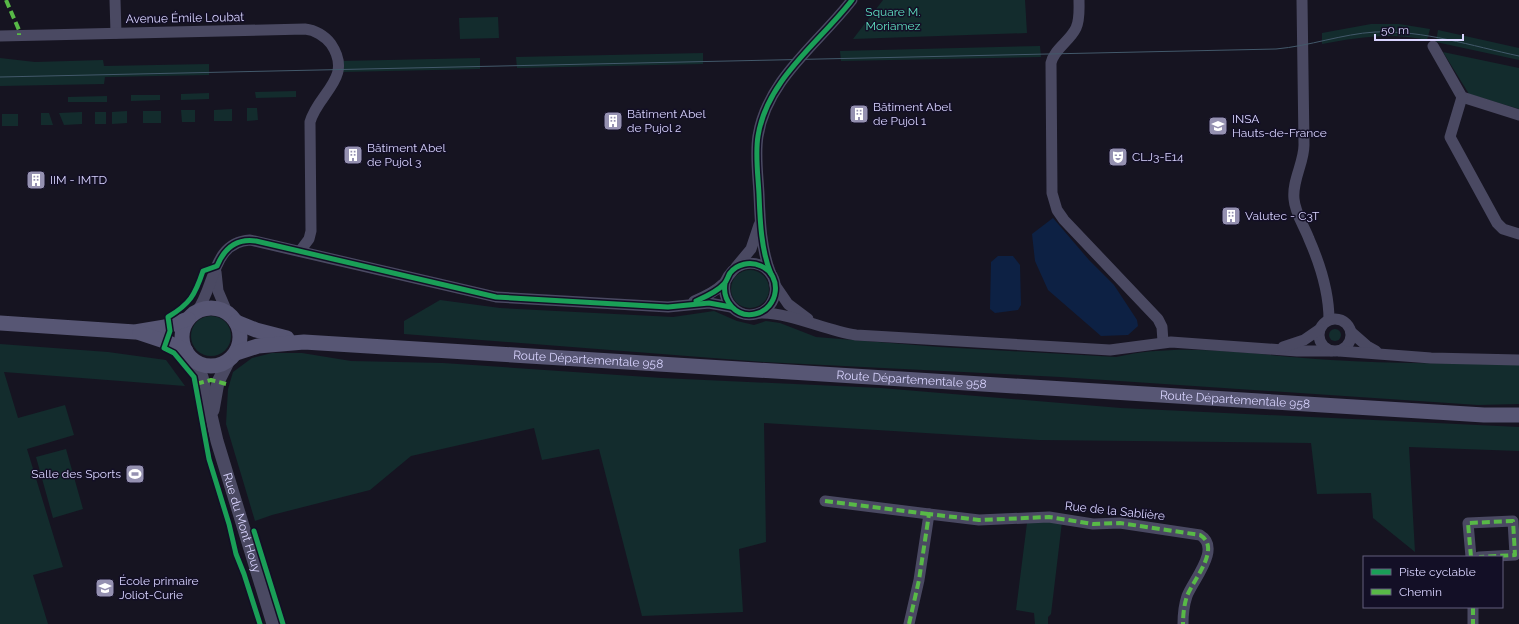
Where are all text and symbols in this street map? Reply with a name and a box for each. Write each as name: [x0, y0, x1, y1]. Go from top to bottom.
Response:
park label: Square M. Moriamez: [865, 5, 921, 33]
street label: Avenue Émile Loubat: [126, 10, 244, 26]
scale bar: [1375, 16, 1463, 42]
text: 50 m: [1381, 23, 1409, 37]
place label: Bâtiment Abel de Pujol 1: [873, 100, 952, 128]
building icon: Bâtiment Abel de Pujol 1: [848, 103, 870, 125]
place label: Bâtiment Abel de Pujol 2: [627, 107, 706, 135]
building icon: Bâtiment Abel de Pujol 2: [602, 110, 624, 132]
place label: INSA Hauts-de-France: [1232, 112, 1327, 140]
school or university icon: INSA Hauts-de-France: [1207, 115, 1229, 137]
place label: Bâtiment Abel de Pujol 3: [367, 141, 446, 169]
building icon: Bâtiment Abel de Pujol 3: [342, 144, 364, 166]
theatre icon: CLJ3-E14: [1107, 146, 1129, 168]
place label: CLJ3-E14: [1132, 150, 1184, 164]
building icon: IIM - IMTD: [25, 169, 47, 191]
place label: IIM - IMTD: [50, 173, 107, 187]
building icon: Valutec - C3T: [1220, 205, 1242, 227]
place label: Valutec - C3T: [1245, 209, 1320, 223]
street label: Route Départementale 958: [513, 348, 664, 371]
street label: Route Départementale 958: [836, 368, 987, 391]
street label: Route Départementale 958: [1159, 388, 1310, 411]
sports icon: Salle des Sports: [124, 463, 146, 485]
place label: Salle des Sports: [31, 467, 121, 481]
street label: Rue du Mont Houy: [220, 471, 264, 575]
street label: Rue de la Sablière: [1064, 499, 1166, 523]
legend: [1363, 556, 1503, 608]
text: Piste cyclable: [1399, 565, 1476, 579]
place label: École primaire Joliot-Curie: [119, 574, 199, 602]
school or university icon: École primaire Joliot-Curie: [94, 577, 116, 599]
text: Chemin: [1399, 585, 1442, 599]

